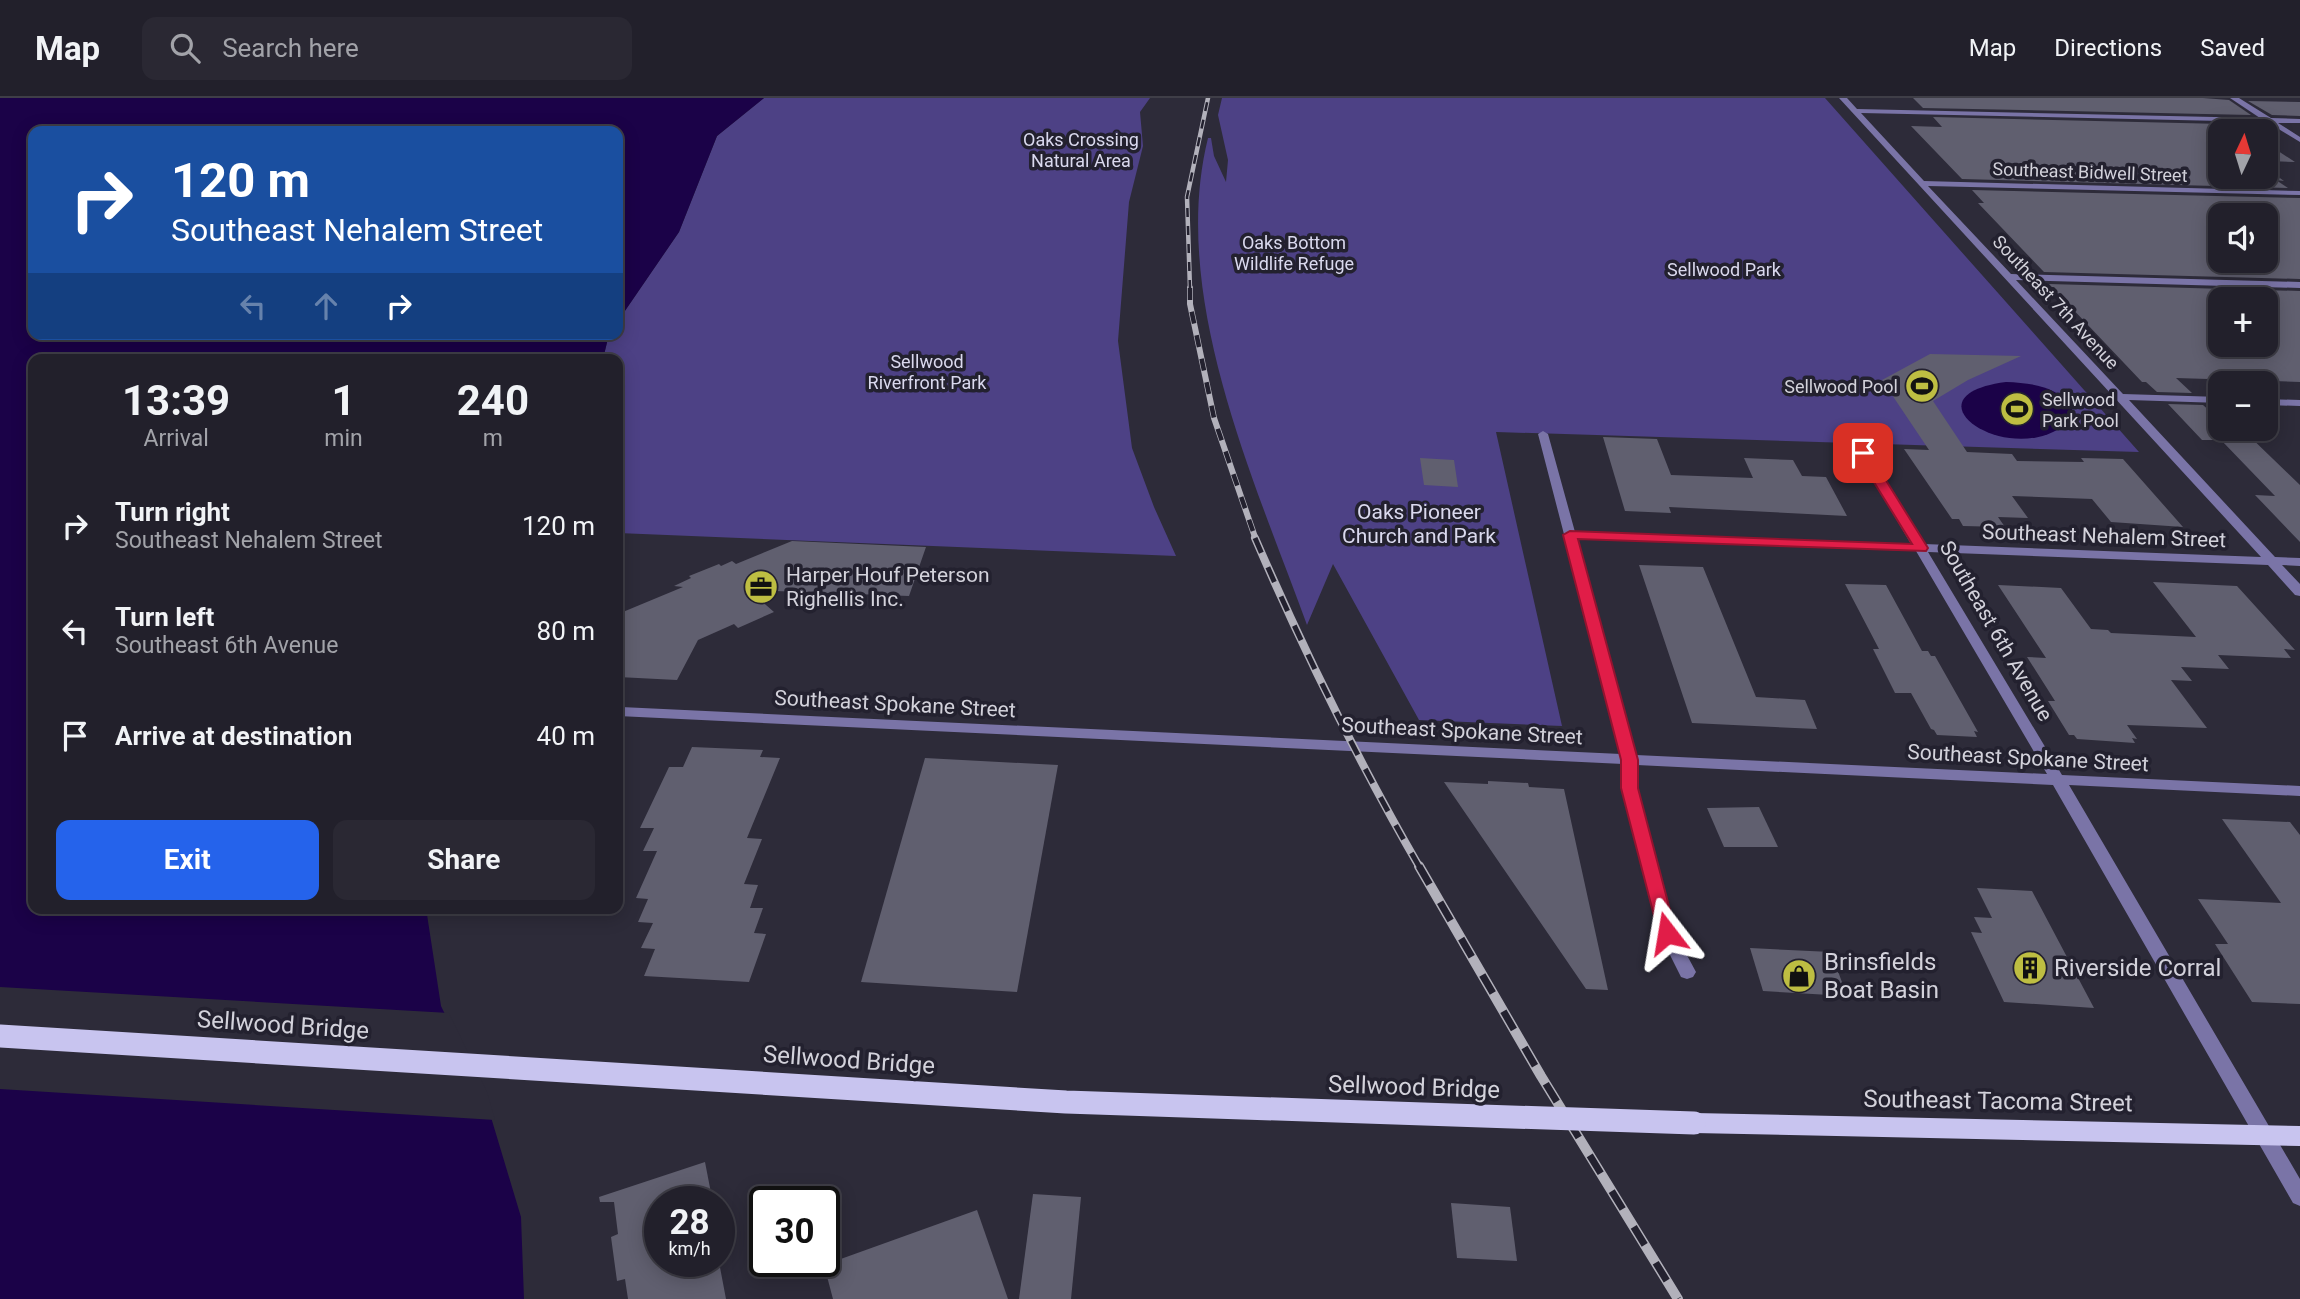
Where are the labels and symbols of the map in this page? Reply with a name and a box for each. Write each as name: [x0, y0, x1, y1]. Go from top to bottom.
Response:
north arrow: [2208, 119, 2278, 189]
park label: Oaks Crossing Natural Area: [1023, 129, 1139, 171]
street label: Southeast Bidwell Street: [1992, 158, 2188, 186]
street label: Southeast 7th Avenue: [1989, 231, 2123, 373]
park label: Oaks Bottom Wildlife Refuge: [1234, 232, 1354, 274]
park label: Sellwood Park: [1667, 259, 1782, 280]
park label: Sellwood Riverfront Park: [868, 351, 987, 393]
sports icon: Sellwood Pool: [1903, 367, 1941, 405]
place label: Sellwood Pool: [1784, 376, 1898, 397]
place label: Sellwood Park Pool: [2042, 389, 2119, 431]
sports icon: Sellwood Park Pool: [1998, 390, 2036, 428]
pin: [1833, 423, 1893, 483]
park label: Oaks Pioneer Church and Park: [1342, 500, 1496, 548]
street label: Southeast Nehalem Street: [1981, 520, 2227, 552]
street label: Southeast 6th Avenue: [1935, 537, 2057, 725]
place label: Harper Houf Peterson Righellis Inc.: [786, 563, 990, 611]
office icon: Harper Houf Peterson Righellis Inc.: [742, 568, 780, 606]
street label: Southeast Spokane Street: [774, 686, 1016, 722]
street label: Southeast Spokane Street: [1341, 713, 1583, 749]
street label: Southeast Spokane Street: [1907, 740, 2149, 776]
position arrow: [1630, 896, 1704, 970]
place label: Brinsfields Boat Basin: [1824, 948, 1939, 1004]
building icon: Riverside Corral: [2011, 949, 2049, 987]
place label: Riverside Corral: [2054, 954, 2221, 982]
shop icon: Brinsfields Boat Basin: [1780, 957, 1818, 995]
street label: Sellwood Bridge: [196, 1005, 370, 1045]
street label: Sellwood Bridge: [762, 1040, 936, 1080]
street label: Sellwood Bridge: [1327, 1070, 1501, 1104]
street label: Southeast Tacoma Street: [1863, 1085, 2133, 1117]
speed limit sign: 30: [749, 1186, 840, 1277]

